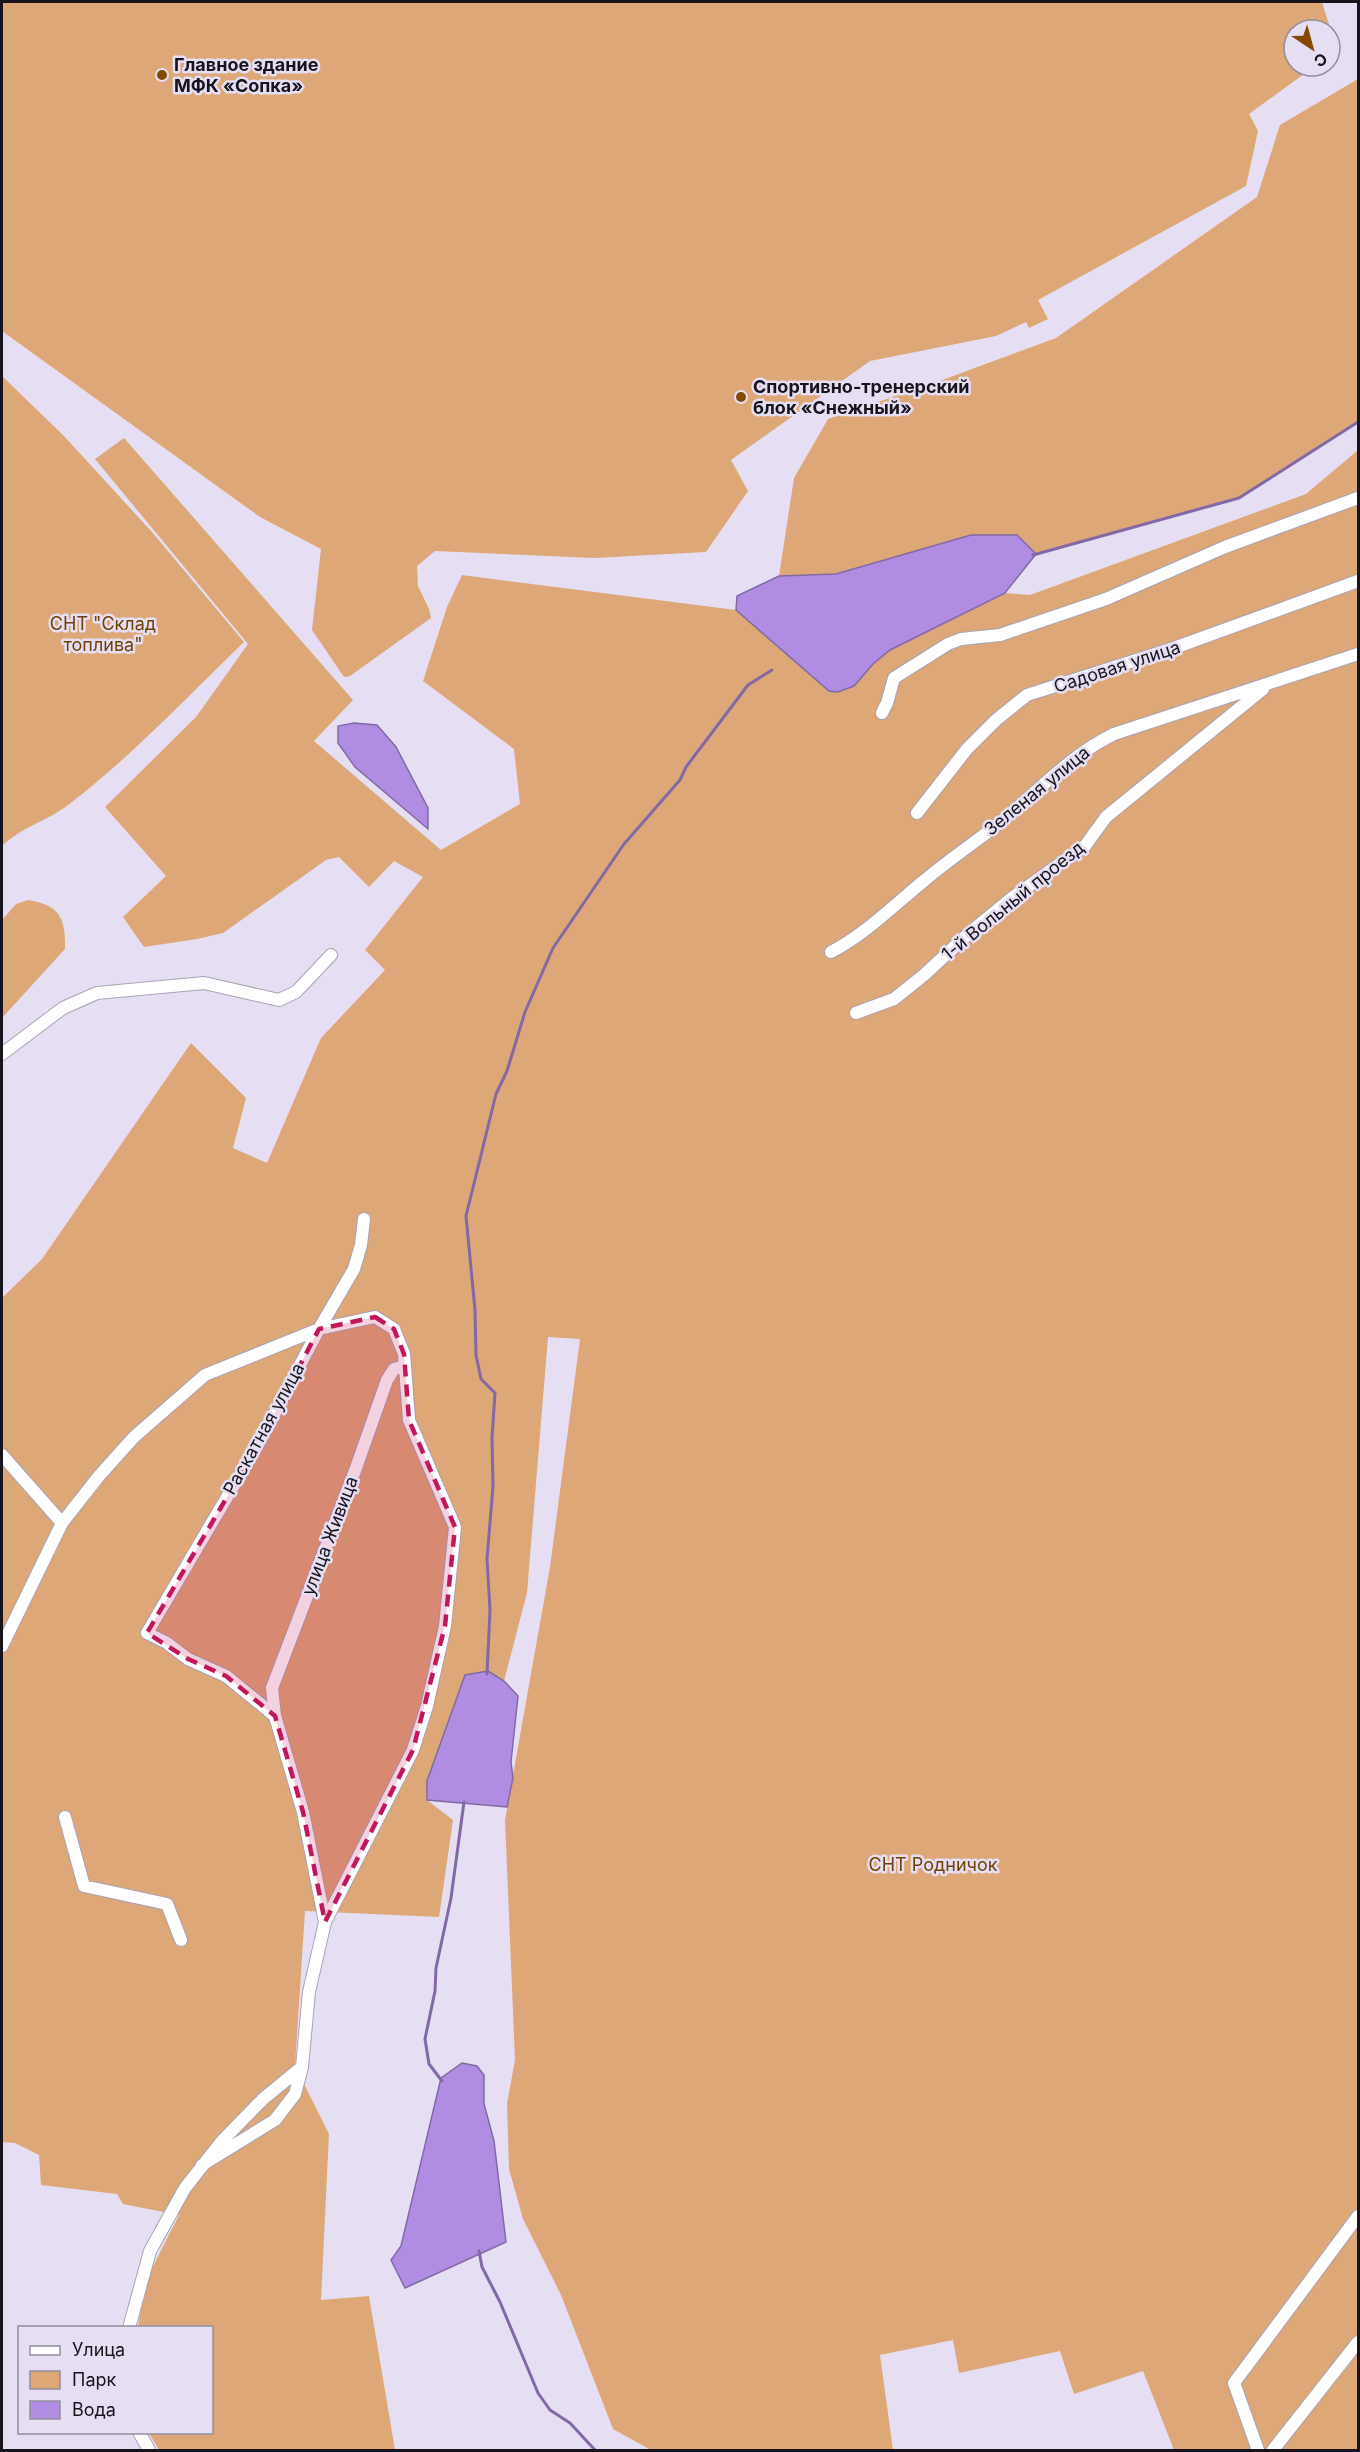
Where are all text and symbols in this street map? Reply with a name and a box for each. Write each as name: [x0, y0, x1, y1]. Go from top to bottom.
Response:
north arrow: [1282, 18, 1342, 78]
text: С: [1310, 49, 1331, 72]
place label: Главное здание МФК «Сопка»: [174, 54, 319, 96]
marker: Главное здание МФК «Сопка»: [155, 68, 169, 82]
place label: Спортивно-тренерский блок «Снежный»: [753, 376, 969, 418]
marker: Спортивно-тренерский блок «Снежный»: [734, 390, 748, 404]
park label: СНТ "Склад топлива": [50, 613, 156, 655]
street label: Садовая улица: [1051, 636, 1183, 697]
street label: Зеленая улица: [980, 742, 1094, 839]
street label: 1-й Вольный проезд: [937, 837, 1088, 964]
street label: Раскатная улица: [219, 1359, 308, 1498]
street label: улица Живица: [297, 1473, 362, 1598]
park label: СНТ Родничок: [869, 1854, 998, 1875]
legend: [18, 2326, 213, 2434]
text: Улица: [72, 2339, 125, 2360]
text: Парк: [72, 2369, 117, 2390]
text: Вода: [72, 2399, 116, 2420]

